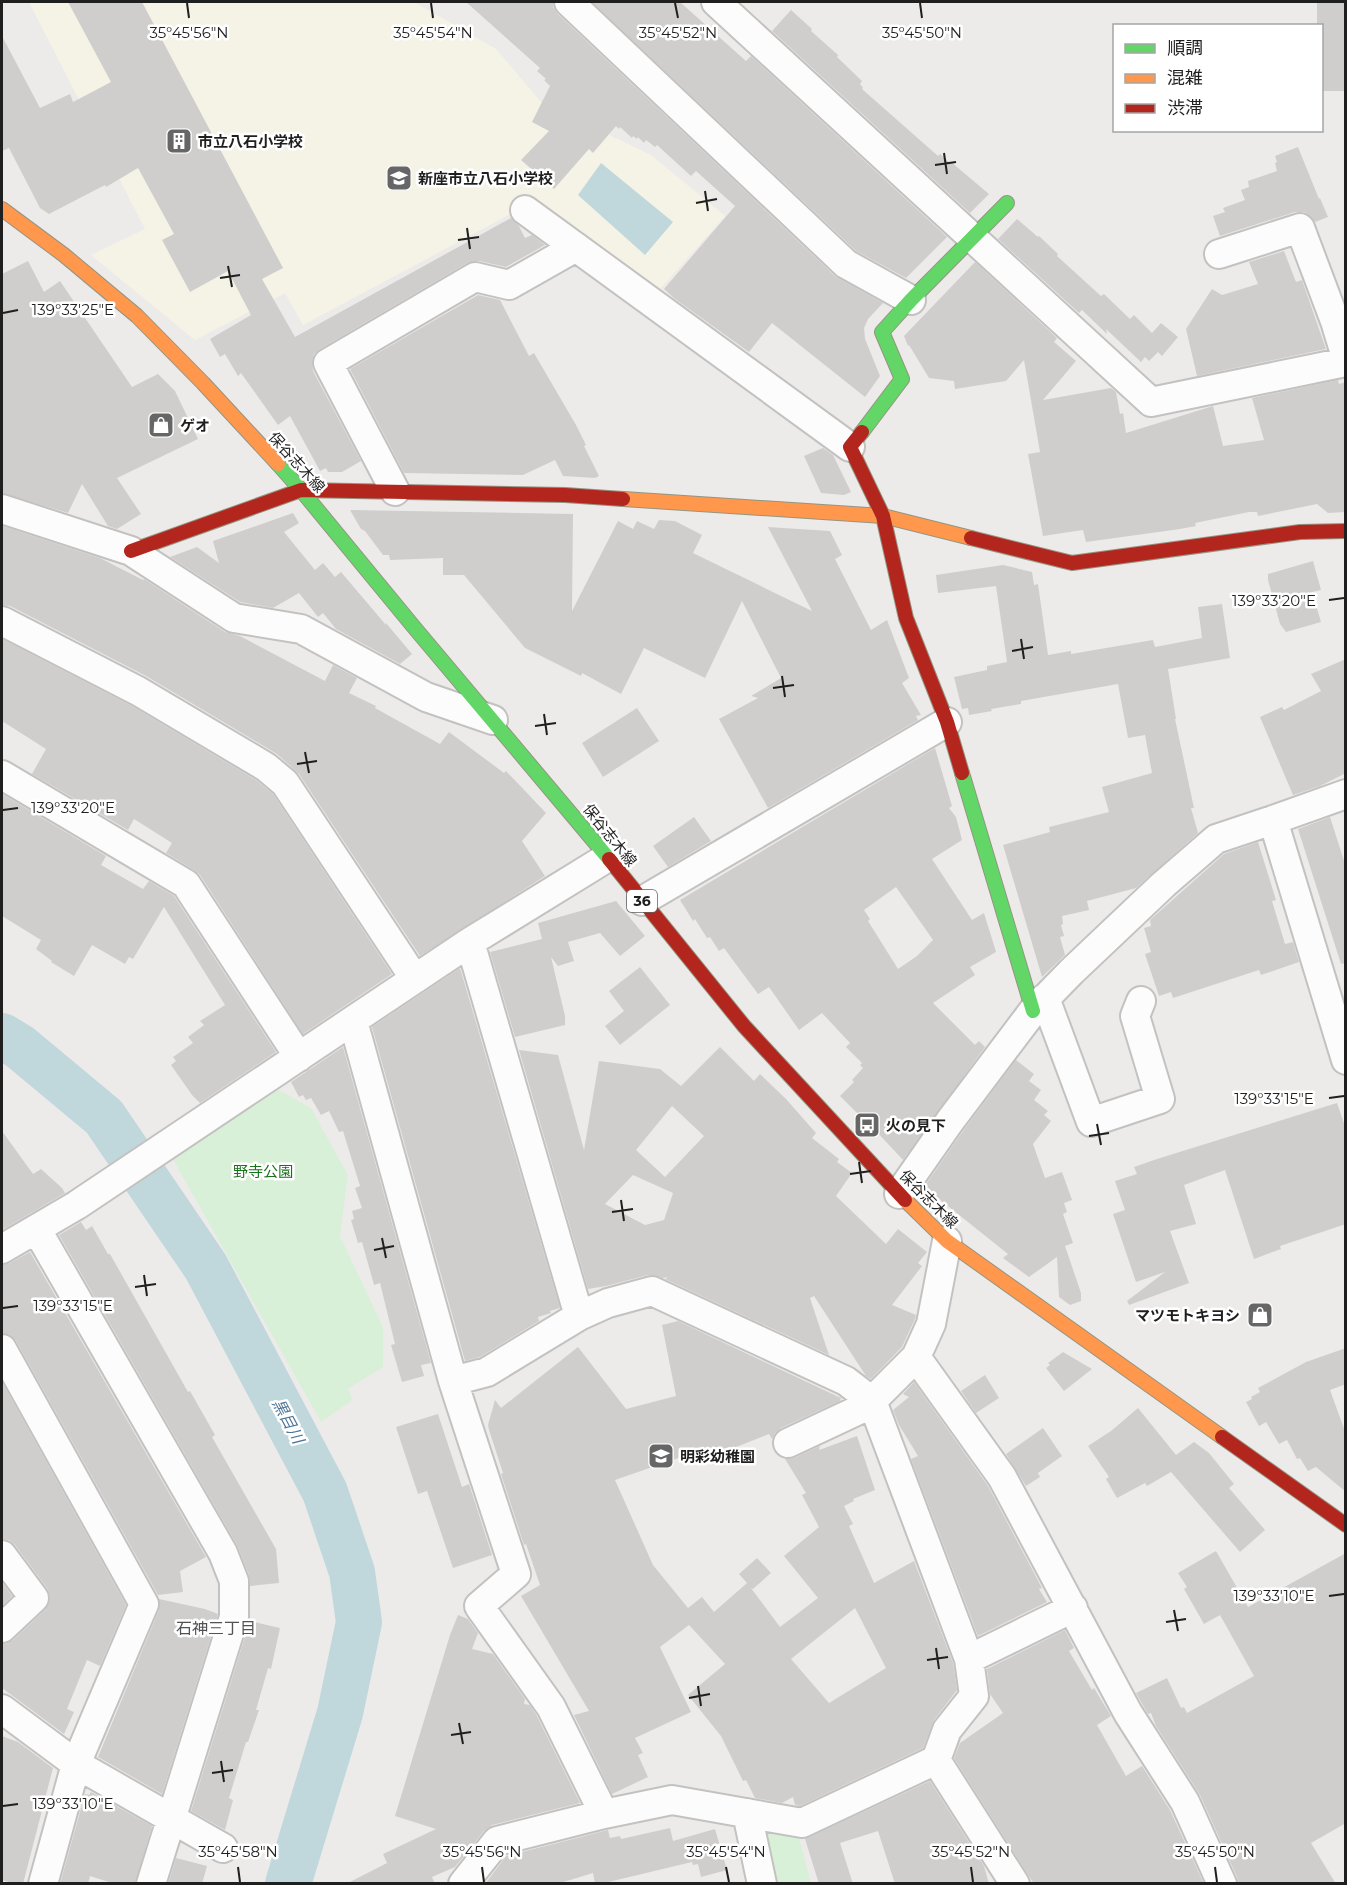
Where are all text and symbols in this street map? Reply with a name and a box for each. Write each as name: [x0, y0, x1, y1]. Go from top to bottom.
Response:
text: 35°45'56"N: [149, 23, 229, 42]
text: 35°45'54"N: [393, 23, 473, 42]
text: 35°45'52"N: [639, 23, 717, 42]
text: 35°45'50"N: [882, 23, 962, 42]
legend: [1113, 24, 1323, 132]
text: 順調: [1167, 37, 1203, 59]
text: 混雑: [1167, 67, 1203, 89]
text: 渋滞: [1167, 97, 1203, 119]
building icon: 市立八石小学校: [164, 126, 194, 156]
place label: 市立八石小学校: [198, 132, 303, 151]
school or university icon: 新座市立八石小学校: [384, 163, 414, 193]
place label: 新座市立八石小学校: [418, 169, 553, 188]
text: 139°33'25"E: [32, 300, 114, 319]
shop icon: ゲオ: [146, 410, 176, 440]
place label: ゲオ: [180, 416, 210, 435]
street label: 保谷志木線: [265, 428, 329, 496]
text: 139°33'20"E: [1232, 591, 1316, 610]
text: 139°33'20"E: [31, 798, 115, 817]
street label: 保谷志木線: [579, 800, 641, 870]
road number: 36: [627, 890, 657, 912]
text: 139°33'15"E: [1234, 1089, 1314, 1108]
bus stop icon: 火の見下: [852, 1110, 882, 1140]
place label: 火の見下: [886, 1116, 946, 1135]
park label: 野寺公園: [233, 1162, 293, 1181]
street label: 保谷志木線: [896, 1166, 962, 1232]
text: 139°33'15"E: [33, 1296, 113, 1315]
shop icon: マツモトキヨシ: [1245, 1300, 1275, 1330]
place label: マツモトキヨシ: [1135, 1306, 1240, 1325]
water label: 黒目川: [268, 1395, 309, 1448]
school or university icon: 明彩幼稚園: [646, 1441, 676, 1471]
place label: 明彩幼稚園: [680, 1447, 755, 1466]
text: 139°33'10"E: [1233, 1586, 1315, 1605]
district label: 石神三丁目: [176, 1619, 256, 1638]
text: 139°33'10"E: [32, 1794, 114, 1813]
text: 35°45'58"N: [198, 1842, 278, 1861]
text: 35°45'56"N: [442, 1842, 522, 1861]
text: 35°45'54"N: [686, 1842, 766, 1861]
text: 35°45'52"N: [932, 1842, 1010, 1861]
text: 35°45'50"N: [1175, 1842, 1255, 1861]

